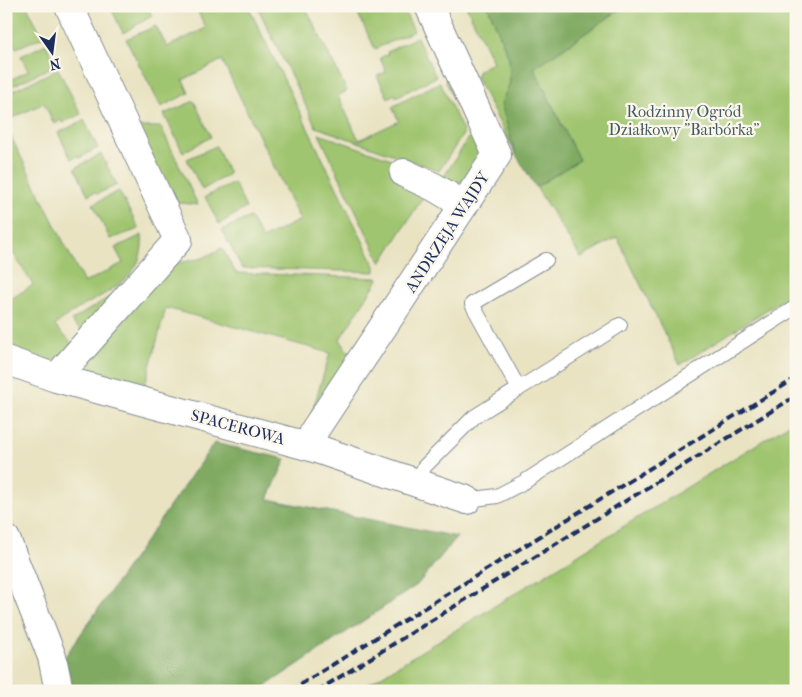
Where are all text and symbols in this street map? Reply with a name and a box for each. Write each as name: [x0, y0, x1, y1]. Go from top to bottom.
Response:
north arrow: [28, 28, 78, 78]
text: N: [47, 55, 62, 74]
park label: Rodzinny Ogród Działkowy "Barbórka": [608, 102, 760, 139]
street label: ANDRZEJA WAJDY: [400, 167, 494, 297]
street label: SPACEROWA: [189, 405, 288, 449]

